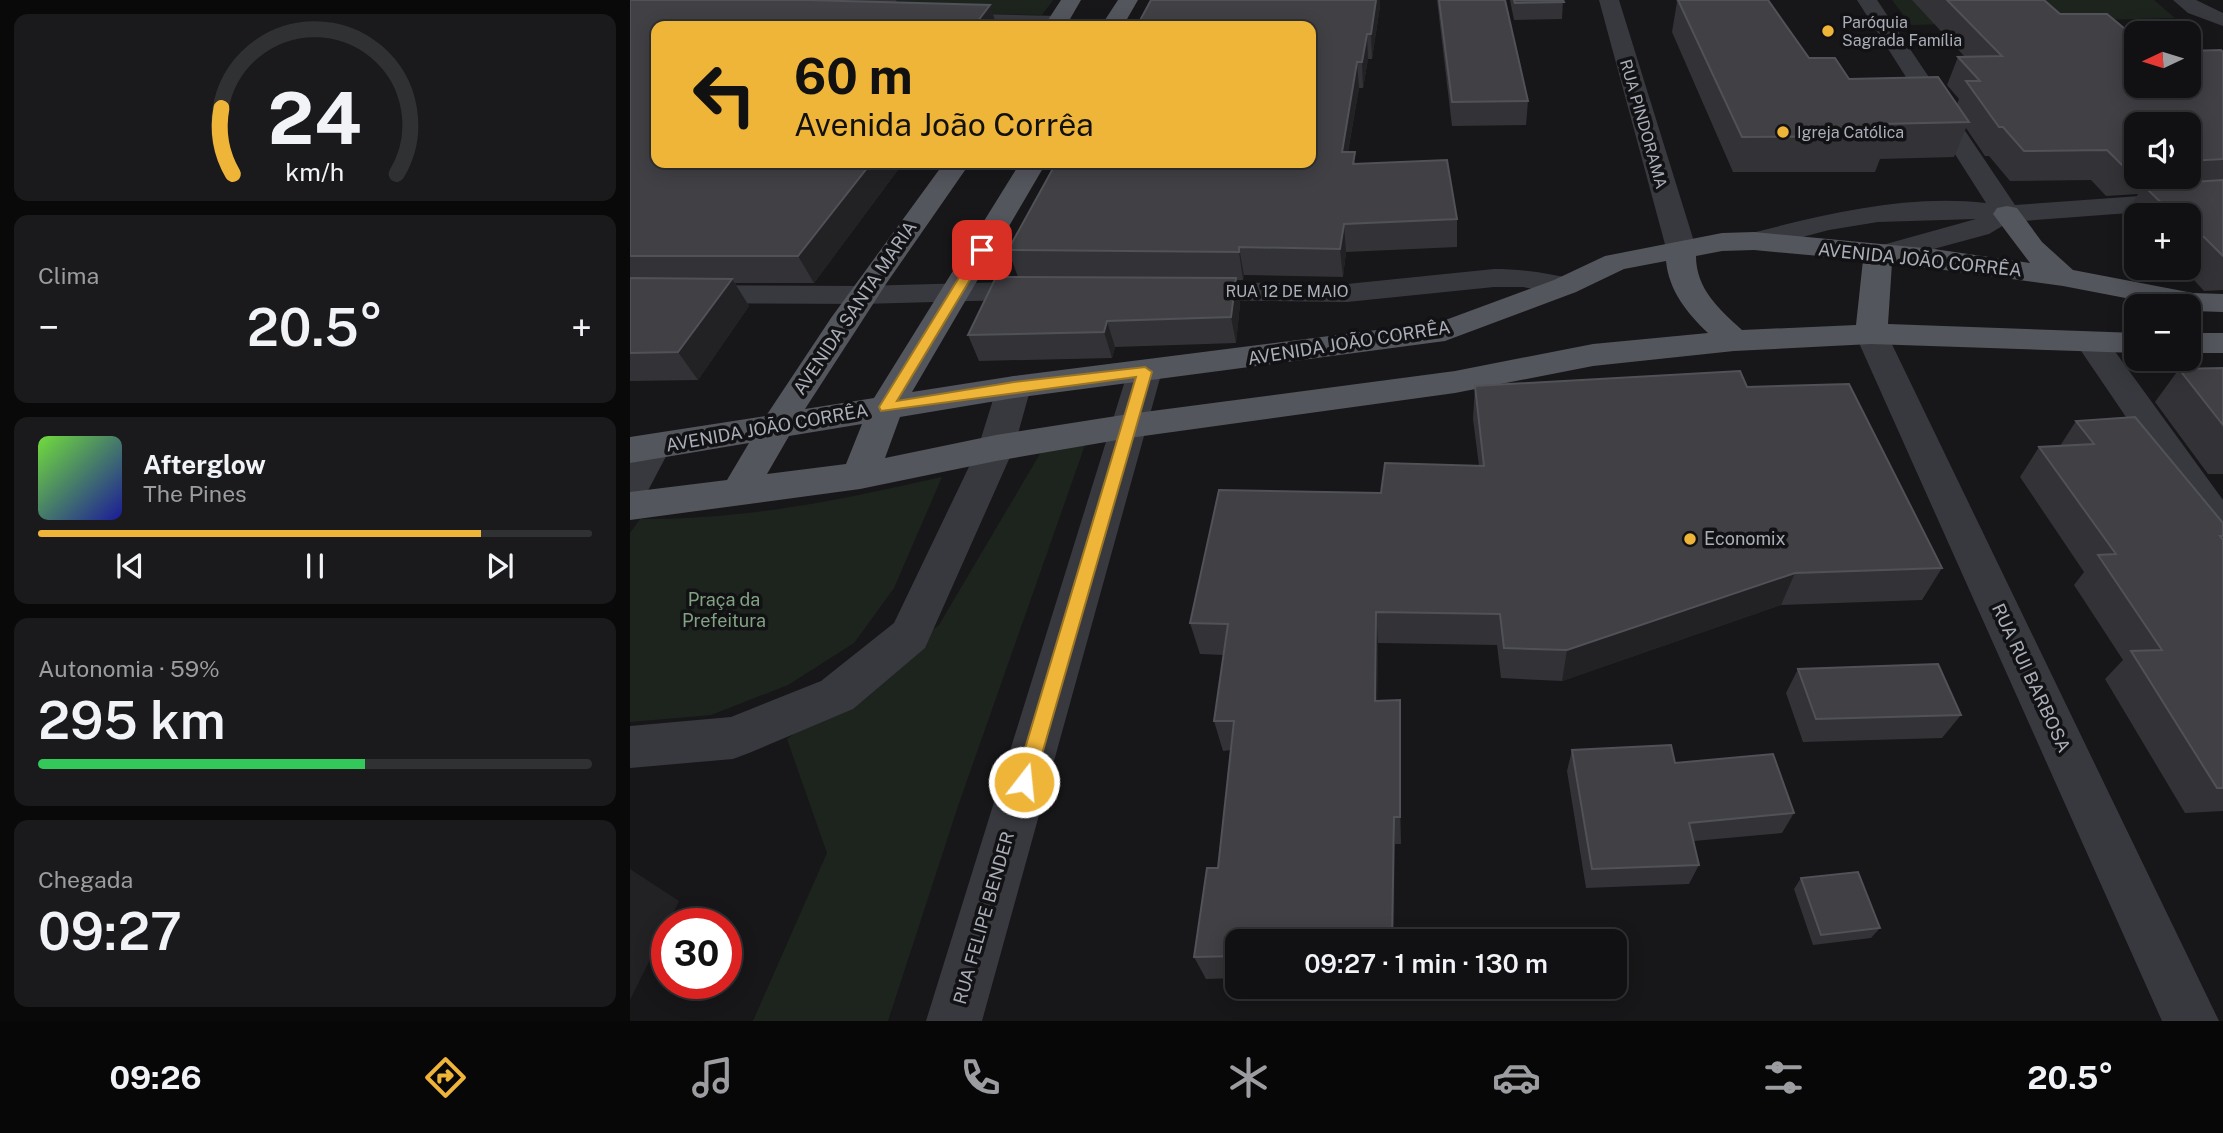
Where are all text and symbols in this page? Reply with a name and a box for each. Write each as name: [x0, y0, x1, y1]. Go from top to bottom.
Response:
place label: Paróquia Sagrada Família: [1842, 13, 1962, 50]
north arrow: [2124, 21, 2202, 98]
map controls: [2124, 21, 2201, 371]
marker: Paróquia Sagrada Família: [1820, 23, 1836, 39]
text: 60 m: [794, 47, 913, 105]
icon: left: [679, 49, 770, 140]
street label: RUA PINDORAMA: [1616, 57, 1671, 191]
text: 24: [268, 75, 362, 160]
text: Avenida João Corrêa: [794, 106, 1094, 143]
button: sound: [2124, 112, 2201, 189]
place label: Igreja Católica: [1797, 123, 1904, 142]
marker: Igreja Católica: [1775, 124, 1791, 140]
text: km/h: [286, 157, 344, 187]
button: +: [2124, 203, 2201, 280]
street label: AVENIDA SANTA MARIA: [789, 217, 921, 399]
pin: [952, 220, 1012, 280]
icon: arrive: [963, 231, 1001, 269]
street label: AVENIDA JOÃO CORRÊA: [1817, 237, 2023, 281]
text: Clima: [38, 262, 99, 289]
street label: RUA 12 DE MAIO: [1225, 282, 1349, 301]
button: −: [2124, 294, 2201, 371]
text: 20.5°: [247, 297, 383, 358]
text: −: [38, 305, 59, 350]
text: +: [571, 305, 592, 350]
street label: AVENIDA JOÃO CORRÊA: [1246, 315, 1452, 369]
street label: AVENIDA JOÃO CORRÊA: [664, 398, 870, 456]
text: Afterglow: [143, 449, 266, 480]
text: The Pines: [143, 480, 247, 507]
place label: Economix: [1704, 528, 1786, 549]
marker: Economix: [1682, 531, 1698, 547]
icon: previous: [111, 547, 149, 585]
icon: pause: [296, 547, 334, 585]
icon: next: [481, 547, 519, 585]
park label: Praça da Prefeitura: [682, 589, 766, 631]
street label: RUA RUI BARBOSA: [1988, 600, 2075, 756]
text: Autonomia · 59%: [38, 655, 220, 682]
text: 295 km: [38, 690, 226, 751]
position arrow: [987, 745, 1061, 819]
street label: RUA FELIPE BENDER: [949, 829, 1018, 1007]
text: Chegada: [38, 866, 133, 893]
text: 09:27: [38, 901, 182, 962]
speed limit sign: 30: [651, 908, 742, 999]
text: 09:27 · 1 min · 130 m: [1304, 948, 1548, 979]
icon: directions: [421, 1053, 470, 1102]
icon: music: [688, 1053, 737, 1102]
icon: phone: [956, 1053, 1005, 1102]
icon: climate: [1224, 1053, 1273, 1102]
icon: car: [1492, 1053, 1541, 1102]
icon: filters: [1759, 1053, 1808, 1102]
text: 09:26: [109, 1059, 202, 1096]
text: 20.5°: [2027, 1059, 2114, 1096]

